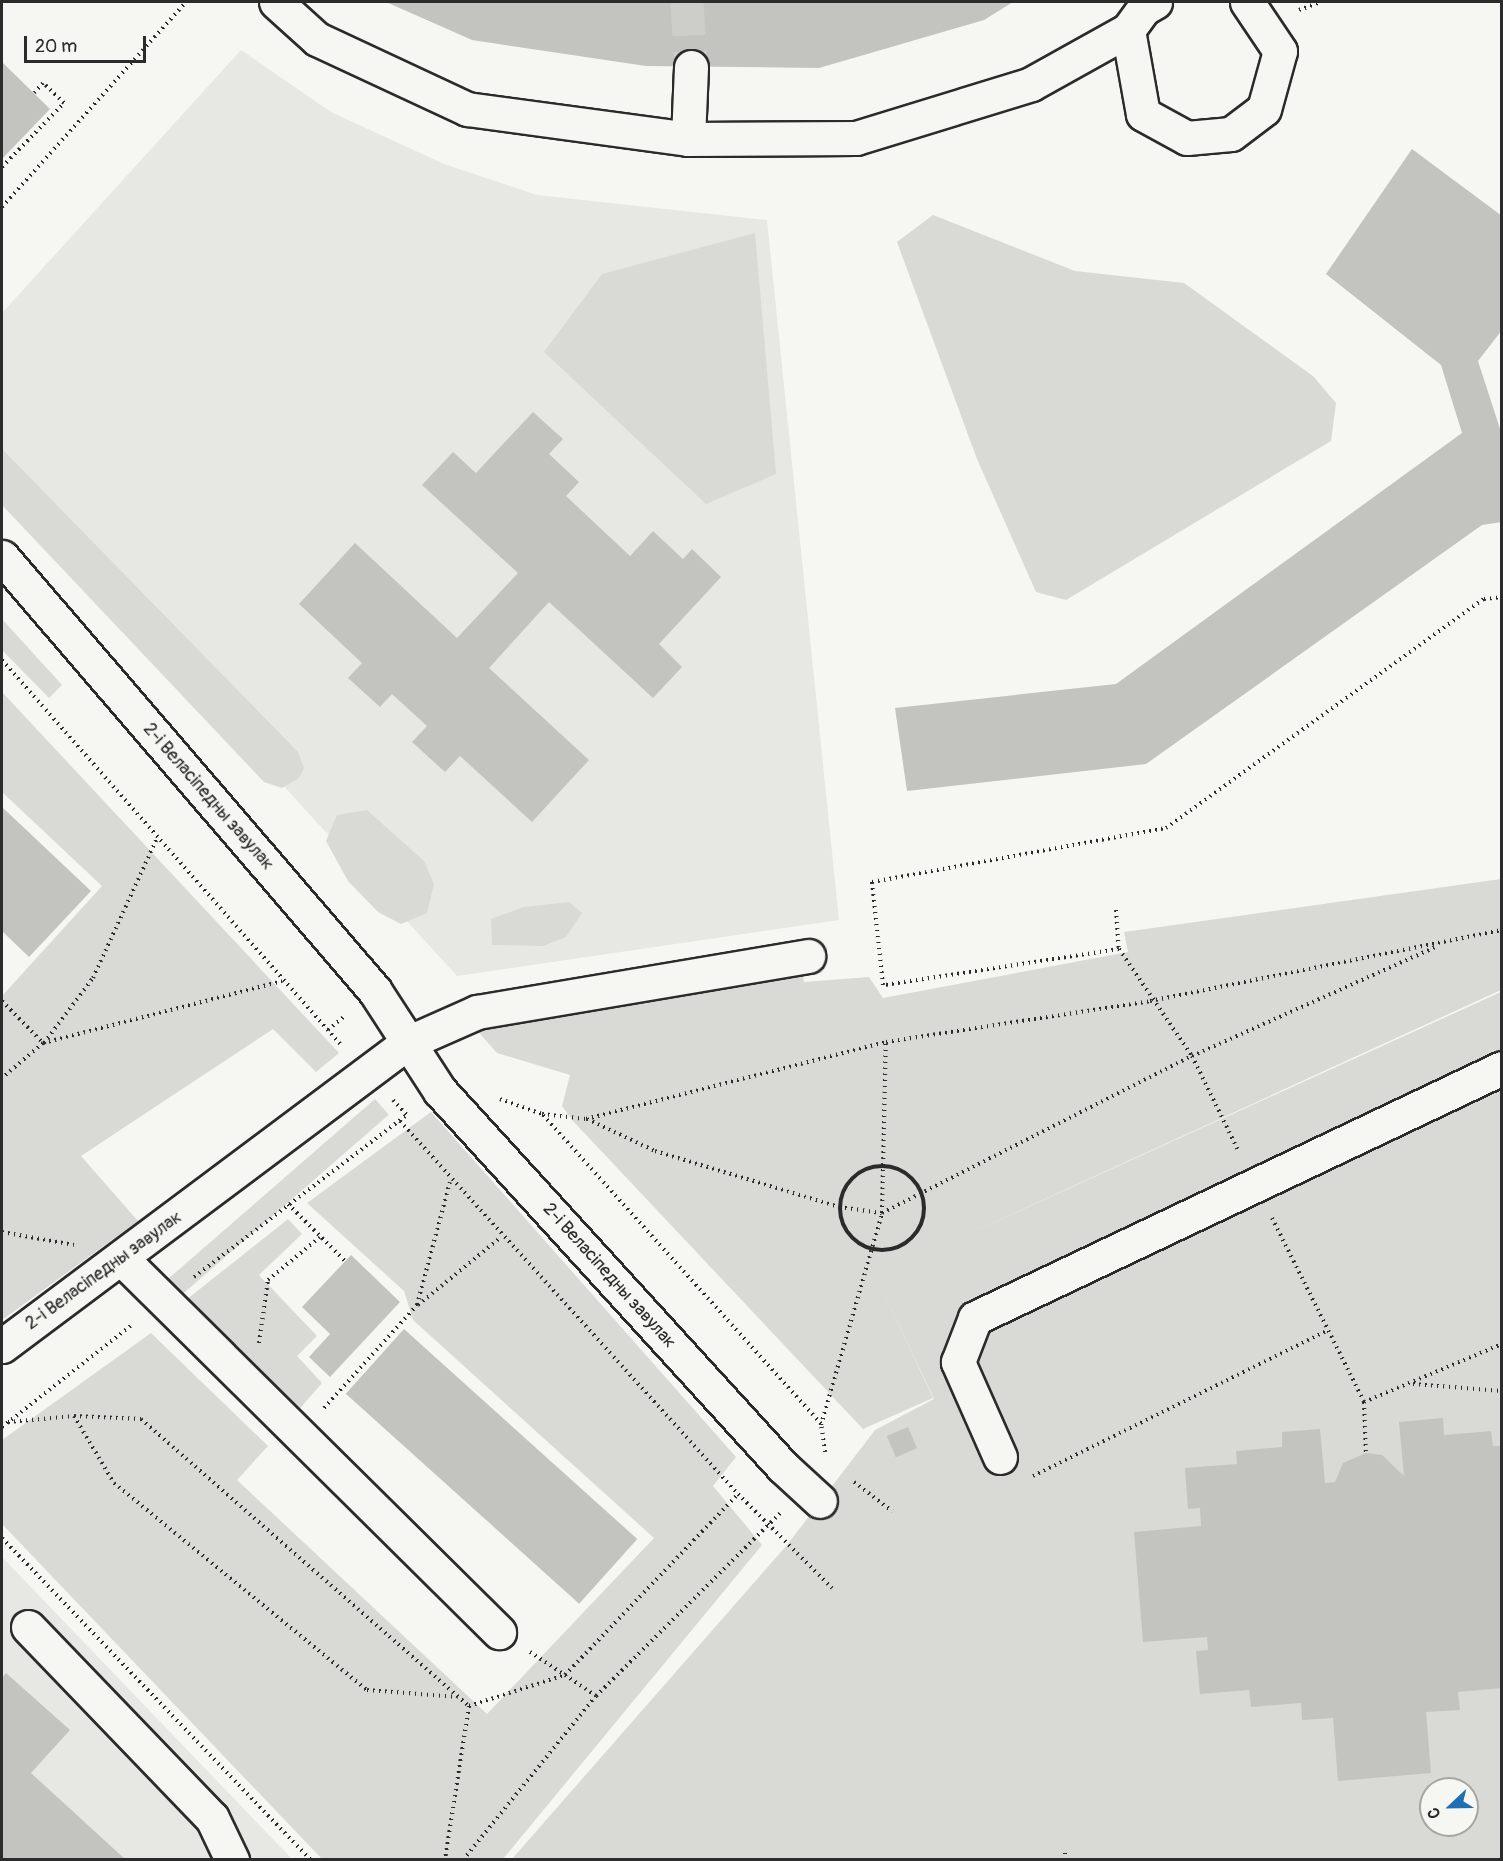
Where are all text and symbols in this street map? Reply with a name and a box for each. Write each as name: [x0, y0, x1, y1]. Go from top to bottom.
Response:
scale bar: [27, 24, 148, 62]
text: 20 m: [35, 35, 77, 58]
street label: 2-і Веласіпедны завулак: [138, 719, 278, 875]
street label: 2-і Веласіпедны завулак: [538, 1199, 680, 1353]
street label: 2-і Веласіпедны завулак: [22, 1207, 186, 1335]
north arrow: [1419, 1777, 1479, 1837]
text: С: [1423, 1805, 1445, 1821]

